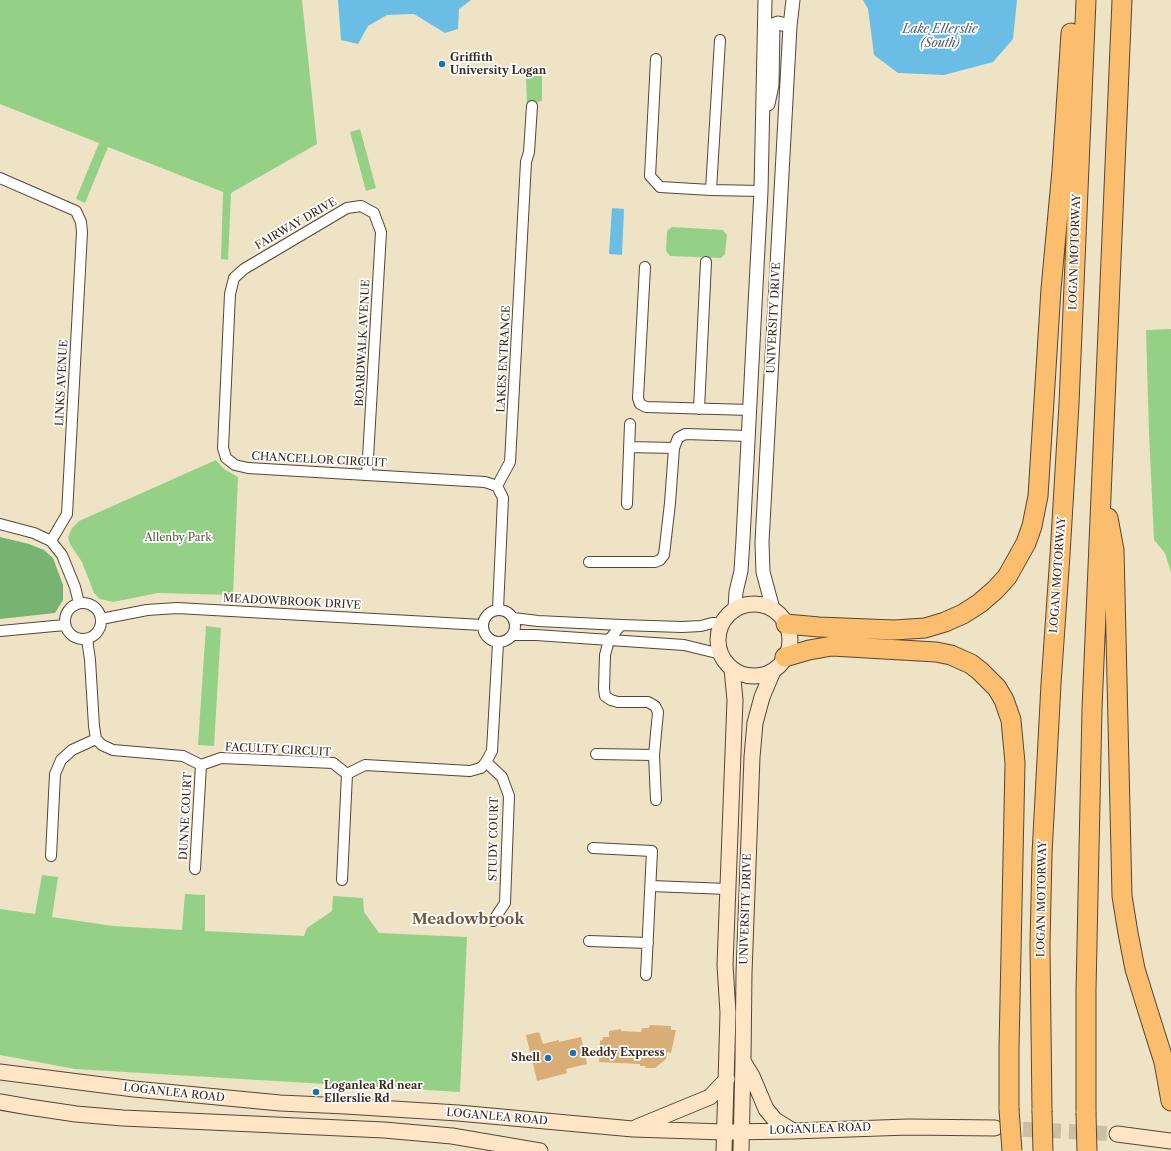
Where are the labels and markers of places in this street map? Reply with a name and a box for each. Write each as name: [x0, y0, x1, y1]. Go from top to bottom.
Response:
place label: Griffith University Logan: [450, 51, 546, 77]
marker: Griffith University Logan: [437, 59, 447, 69]
place label: Reddy Express: [581, 1046, 665, 1060]
marker: Reddy Express: [568, 1048, 578, 1058]
place label: Shell: [511, 1051, 540, 1065]
marker: Shell: [543, 1053, 553, 1063]
place label: Loganlea Rd near Ellerslie Rd: [324, 1079, 423, 1105]
marker: Loganlea Rd near Ellerslie Rd: [311, 1087, 321, 1097]

